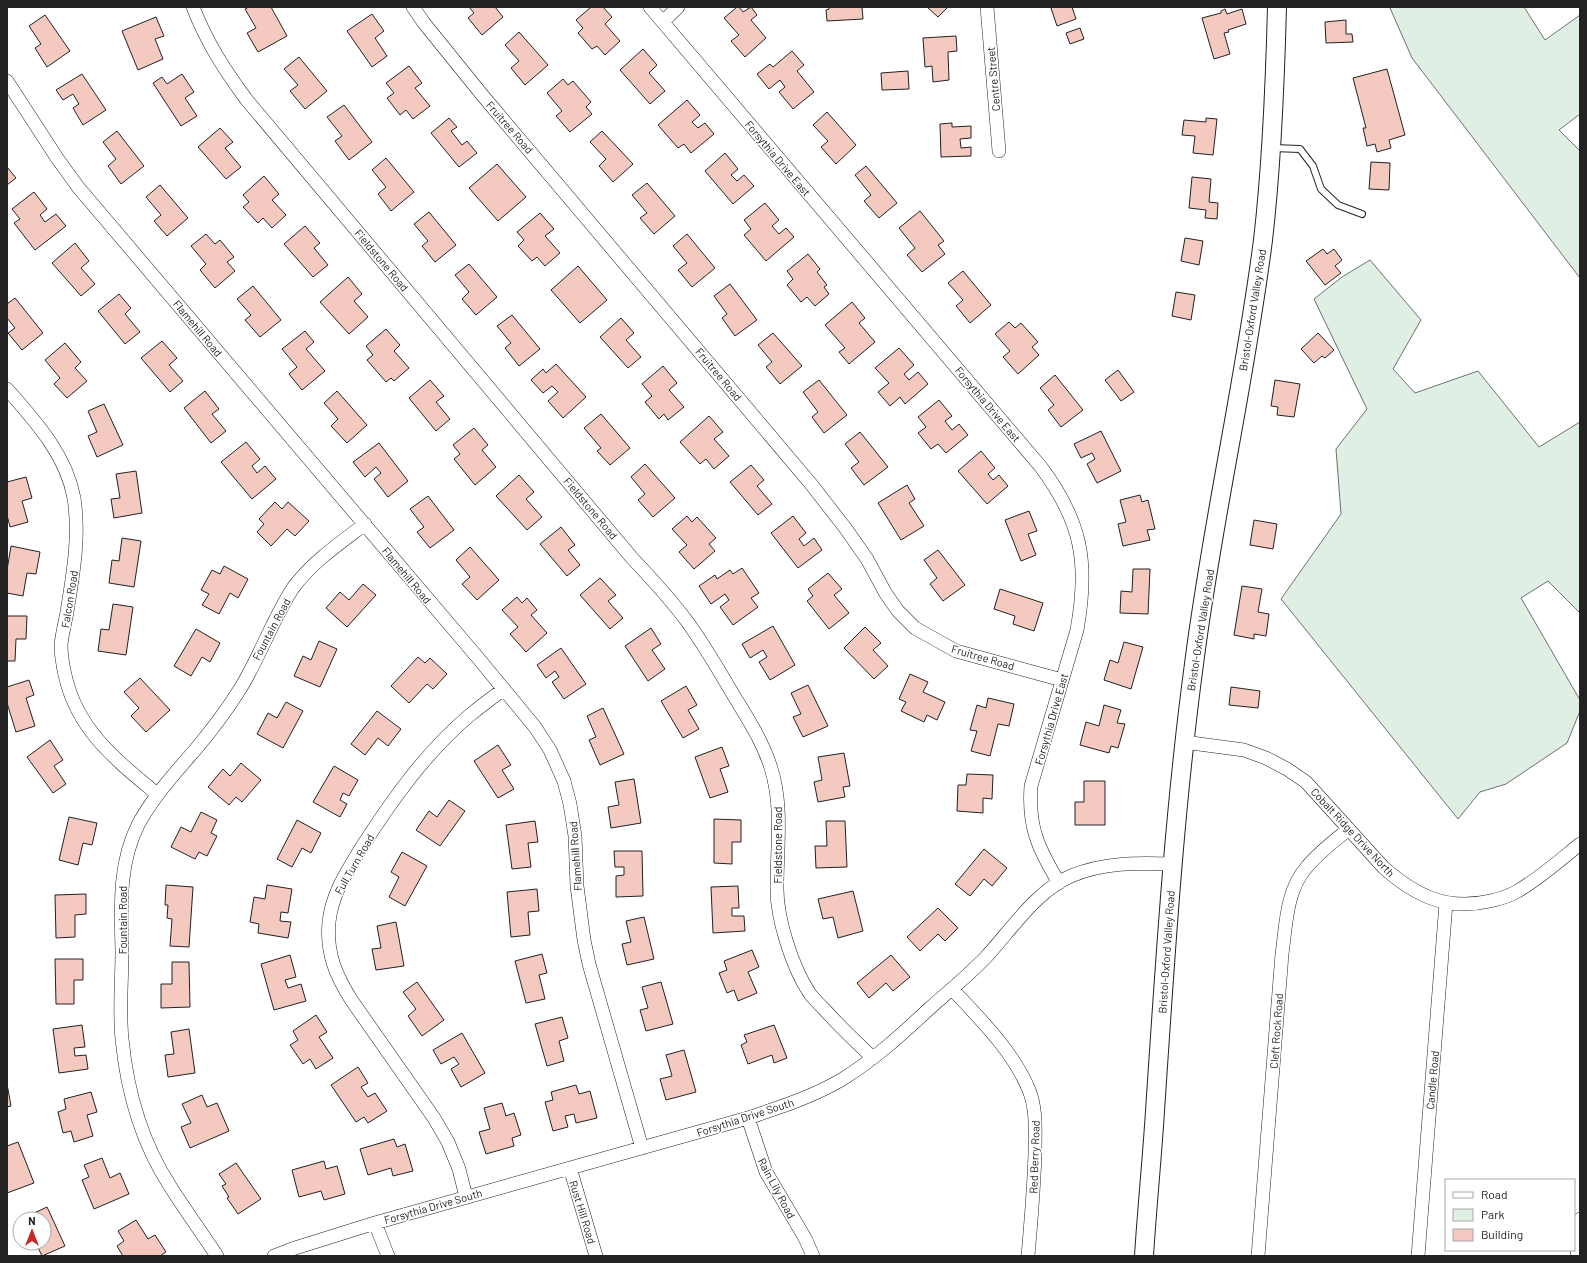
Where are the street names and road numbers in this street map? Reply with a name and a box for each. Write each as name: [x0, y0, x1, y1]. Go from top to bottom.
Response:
street label: Centre Street: [984, 46, 1002, 112]
street label: Fruitree Road: [484, 98, 536, 156]
street label: Forsythia Drive East: [743, 118, 813, 198]
street label: Fieldstone Road: [352, 226, 412, 294]
street label: Bristol-Oxford Valley Road: [1236, 248, 1268, 372]
street label: Flamehill Road: [171, 297, 225, 359]
street label: Fruitree Road: [693, 345, 745, 403]
street label: Forsythia Drive East: [953, 364, 1023, 444]
street label: Fieldstone Road: [561, 474, 621, 542]
street label: Flamehill Road: [380, 544, 434, 606]
street label: Bristol-Oxford Valley Road: [1184, 568, 1216, 692]
street label: Falcon Road: [58, 569, 80, 629]
street label: Fountain Road: [249, 596, 293, 662]
street label: Fruitree Road: [950, 642, 1016, 672]
street label: Forsythia Drive East: [1032, 672, 1070, 766]
street label: Cobalt Ridge Drive North: [1308, 785, 1398, 879]
street label: Fieldstone Road: [771, 807, 784, 883]
street label: Flamehill Road: [566, 821, 584, 891]
street label: Full Turn Road: [332, 832, 376, 896]
street label: Fountain Road: [116, 886, 129, 954]
street label: Bristol-Oxford Valley Road: [1155, 890, 1177, 1014]
street label: Cleft Rock Road: [1267, 993, 1285, 1069]
street label: Candle Road: [1423, 1050, 1441, 1110]
street label: Forsythia Drive South: [695, 1095, 795, 1139]
street label: Red Berry Road: [1026, 1120, 1042, 1194]
street label: Rain Lily Road: [756, 1156, 798, 1220]
street label: Rust Hill Road: [567, 1179, 599, 1245]
street label: Forsythia Drive South: [383, 1186, 484, 1226]

